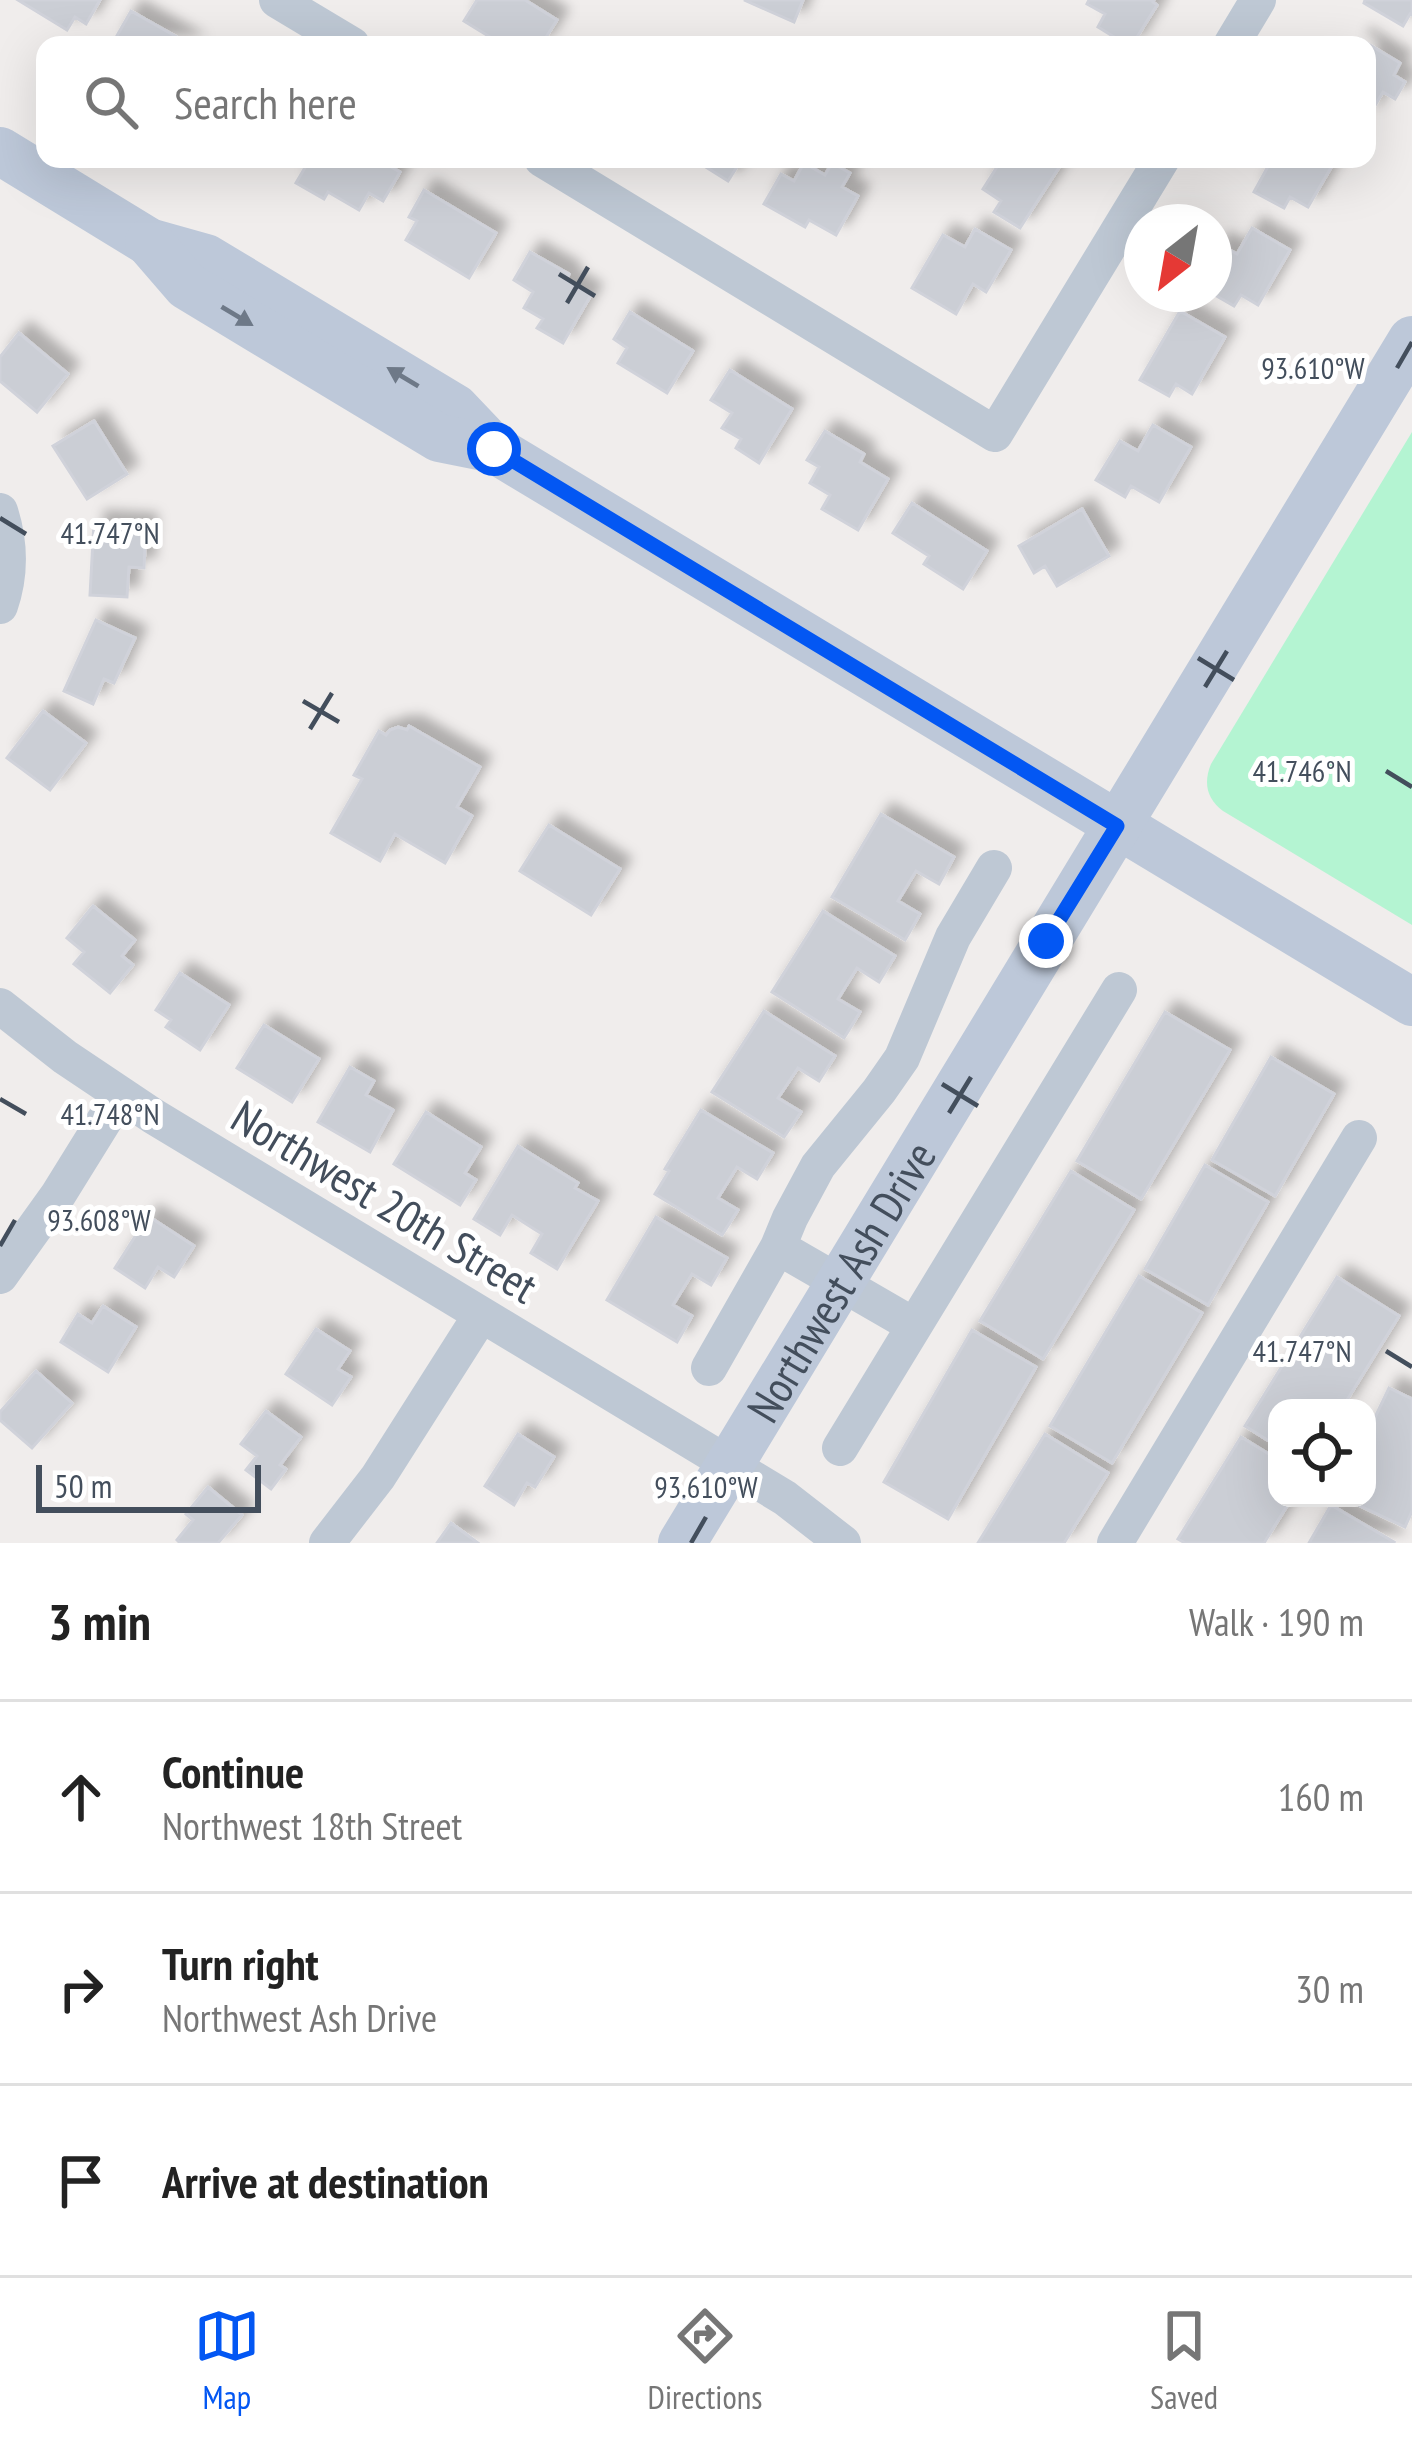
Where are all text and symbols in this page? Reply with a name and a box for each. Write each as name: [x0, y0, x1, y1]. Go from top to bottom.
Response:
search box: [36, 36, 1376, 168]
icon: search: [78, 69, 144, 135]
text: Search here: [174, 73, 357, 131]
north arrow: [1124, 204, 1232, 312]
one-way arrow: [220, 305, 254, 326]
text: 93.610°W: [1261, 348, 1365, 387]
one-way arrow: [386, 367, 420, 388]
route start: [467, 422, 521, 476]
text: 41.747°N: [60, 513, 160, 552]
text: 41.746°N: [1252, 751, 1352, 790]
route end: [1019, 914, 1073, 968]
street label: Northwest 20th Street: [222, 1087, 549, 1315]
text: 41.748°N: [60, 1094, 160, 1133]
street label: Northwest Ash Drive: [734, 1131, 948, 1432]
text: 93.608°W: [47, 1200, 151, 1239]
text: 41.747°N: [1252, 1331, 1352, 1370]
map controls: [1268, 1399, 1376, 1507]
button: locate: [1268, 1399, 1376, 1507]
scale bar: [36, 1459, 261, 1512]
text: 50 m: [54, 1464, 112, 1507]
text: 93.610°W: [654, 1467, 758, 1506]
text: 3 min: [48, 1588, 151, 1654]
text: Walk · 190 m: [1189, 1596, 1364, 1647]
text: Continue: [162, 1742, 304, 1800]
icon: ahead: [48, 1764, 114, 1830]
text: 160 m: [1278, 1771, 1364, 1822]
text: Northwest 18th Street: [162, 1800, 462, 1851]
text: Turn right: [162, 1934, 319, 1992]
icon: right: [48, 1956, 114, 2022]
text: 30 m: [1295, 1963, 1364, 2014]
text: Northwest Ash Drive: [162, 1992, 437, 2043]
icon: arrive: [48, 2148, 114, 2214]
text: Arrive at destination: [162, 2152, 489, 2210]
tab: Map: [194, 2303, 260, 2418]
tab: Directions: [648, 2303, 762, 2418]
tab: Saved: [1150, 2303, 1218, 2418]

